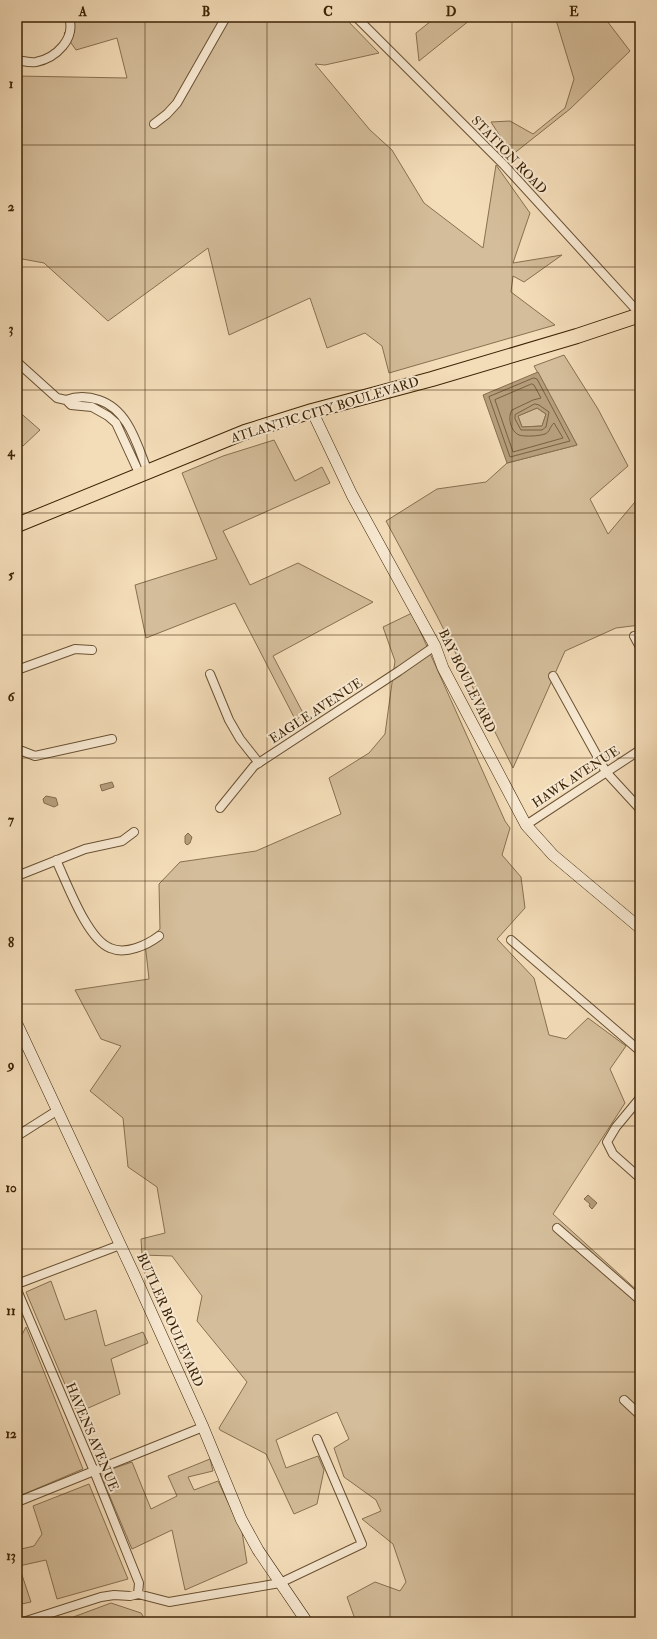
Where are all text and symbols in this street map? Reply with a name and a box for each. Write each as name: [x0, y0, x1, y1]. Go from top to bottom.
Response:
text: A: [78, 4, 88, 20]
text: B: [202, 4, 210, 20]
text: C: [323, 4, 333, 20]
text: D: [446, 4, 457, 20]
text: E: [569, 4, 579, 20]
text: 1: [9, 76, 14, 92]
street label: STATION ROAD: [468, 113, 550, 197]
text: 2: [8, 199, 15, 215]
text: 3: [9, 321, 14, 337]
street label: ATLANTIC CITY BOULEVARD: [228, 374, 421, 447]
text: 4: [6, 444, 15, 460]
text: 5: [8, 567, 14, 583]
street label: BAY BOULEVARD: [435, 627, 499, 735]
street label: EAGLE AVENUE: [266, 675, 366, 747]
text: 6: [8, 689, 16, 705]
street label: HAWK AVENUE: [529, 743, 623, 811]
text: 7: [8, 812, 15, 828]
text: 8: [8, 935, 14, 951]
text: 9: [6, 1057, 15, 1073]
text: 10: [5, 1180, 17, 1196]
street label: BUTLER BOULEVARD: [133, 1250, 207, 1390]
text: 11: [6, 1303, 16, 1319]
street label: HAVENS AVENUE: [62, 1380, 122, 1494]
text: 12: [5, 1426, 17, 1442]
text: 13: [6, 1548, 16, 1564]

